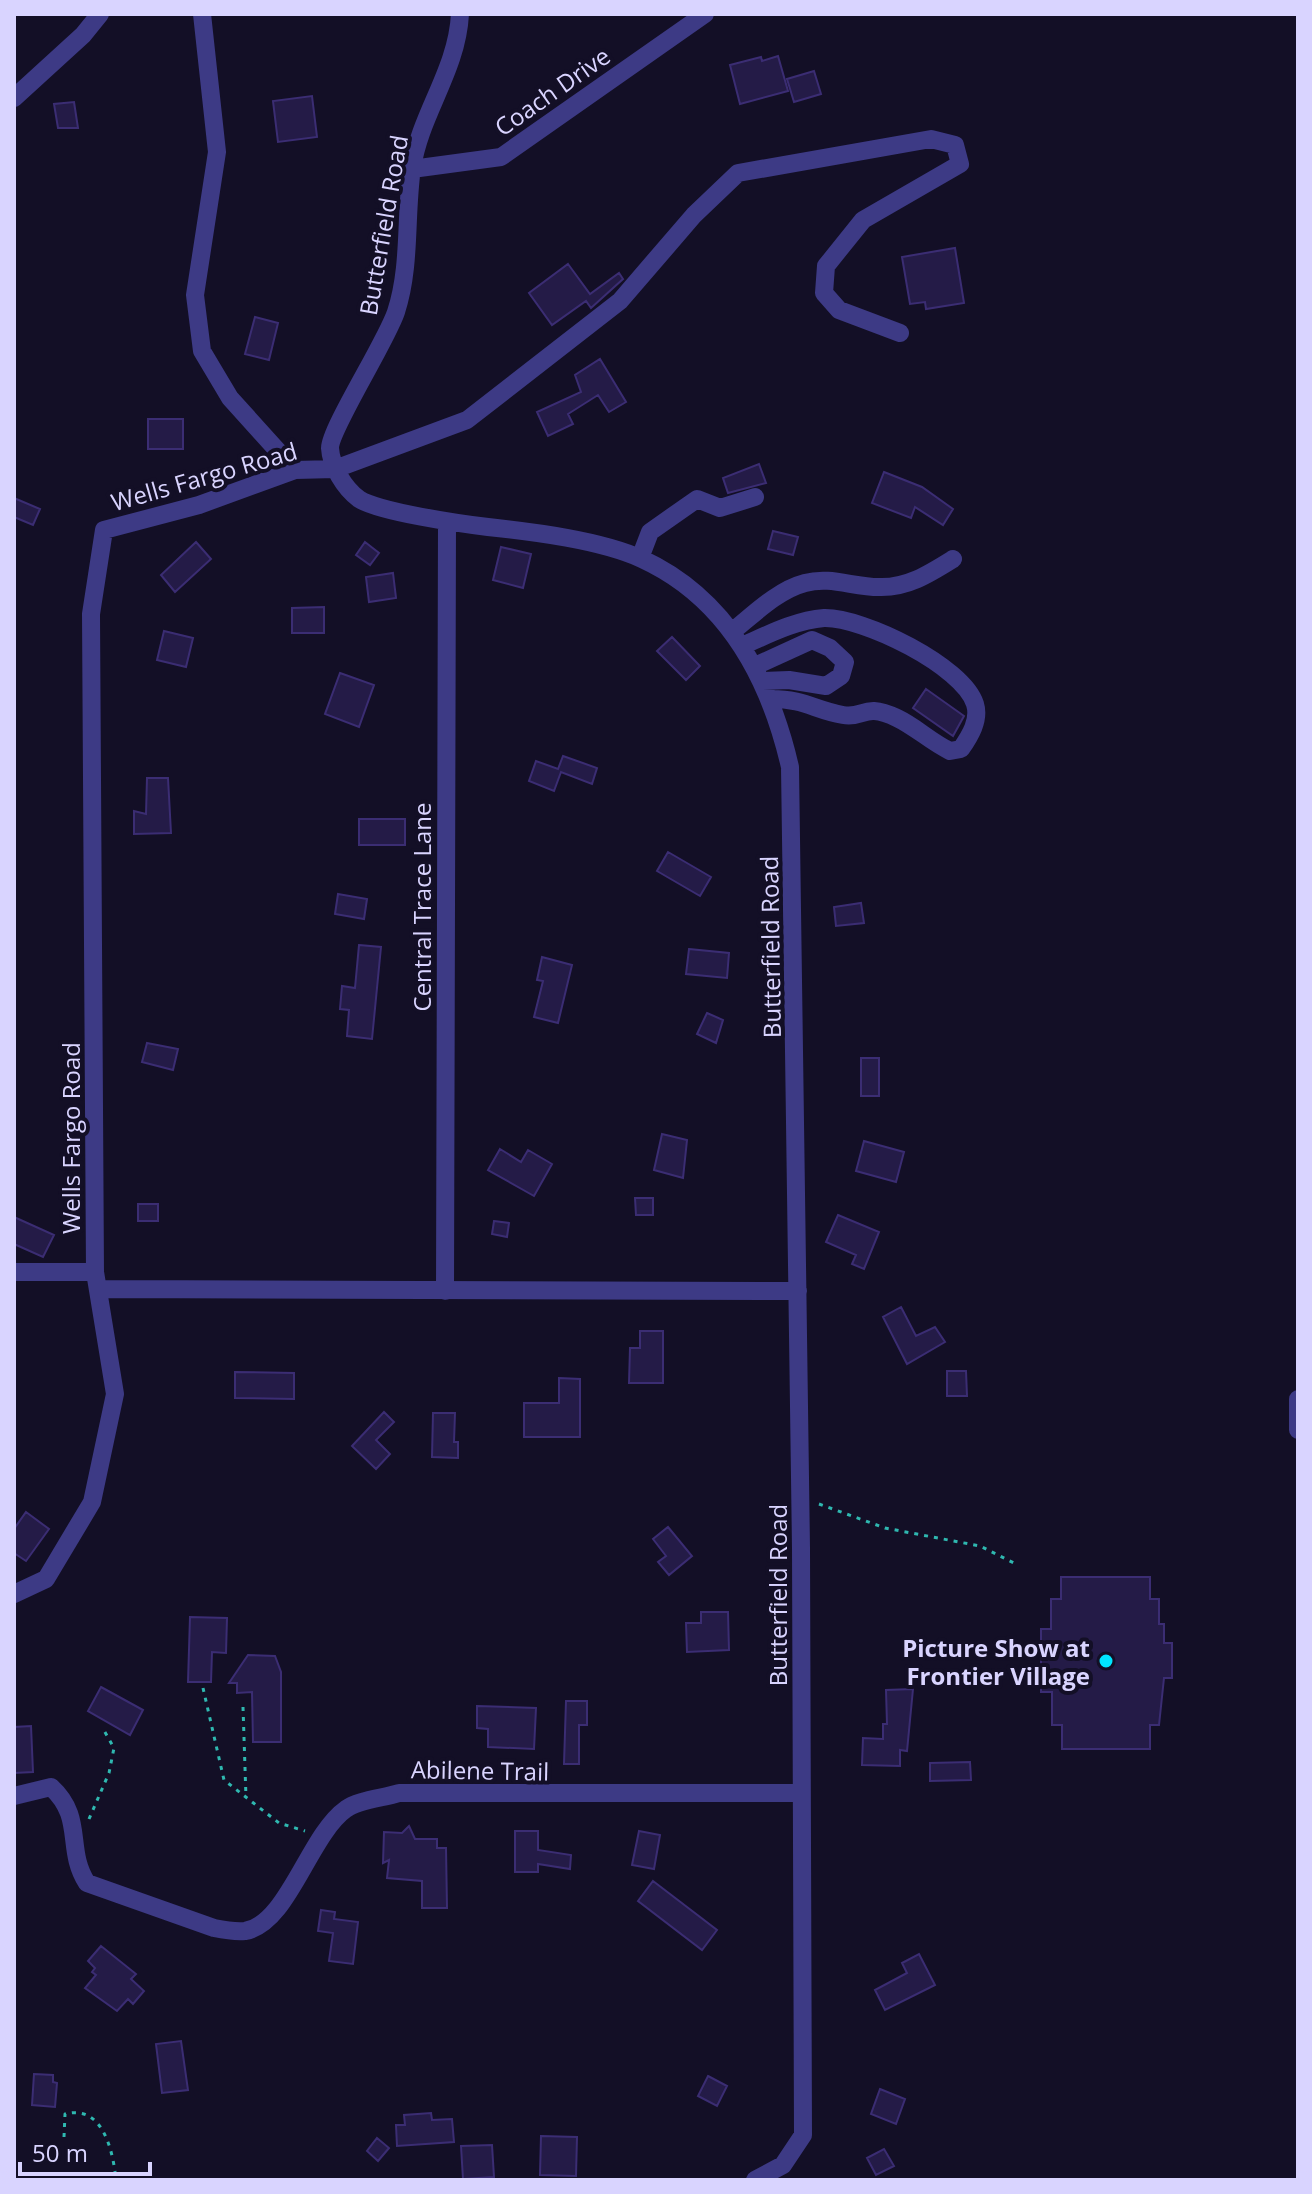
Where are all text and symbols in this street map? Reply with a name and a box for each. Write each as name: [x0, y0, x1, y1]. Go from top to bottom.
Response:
street label: Coach Drive: [488, 39, 616, 143]
street label: Butterfield Road: [351, 132, 415, 318]
street label: Wells Fargo Road: [107, 434, 301, 518]
street label: Central Trace Lane: [405, 803, 438, 1011]
street label: Butterfield Road: [752, 855, 788, 1039]
street label: Wells Fargo Road: [54, 1042, 87, 1234]
street label: Butterfield Road: [761, 1504, 794, 1686]
place label: Picture Show at Frontier Village: [902, 1631, 1090, 1692]
marker: Picture Show at Frontier Village: [1097, 1652, 1115, 1670]
street label: Abilene Trail: [411, 1752, 549, 1788]
scale bar: [20, 2126, 150, 2176]
text: 50 m: [32, 2136, 88, 2169]

